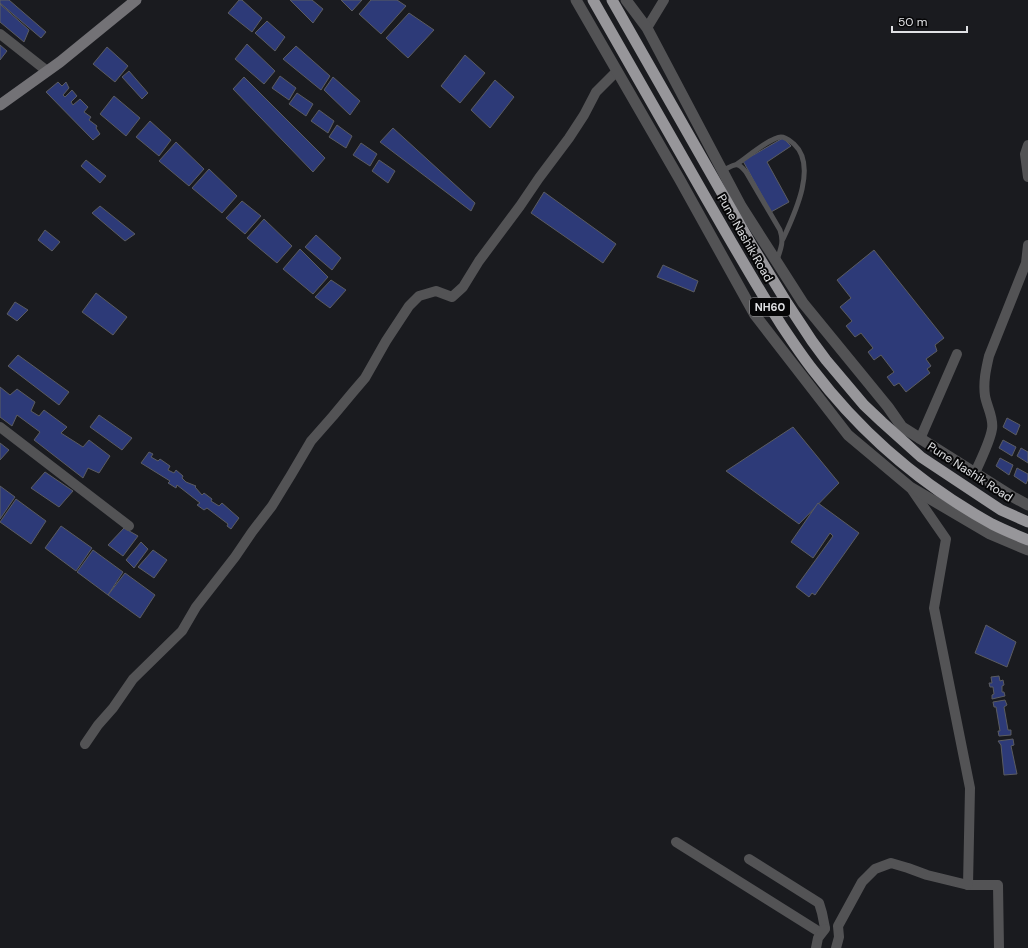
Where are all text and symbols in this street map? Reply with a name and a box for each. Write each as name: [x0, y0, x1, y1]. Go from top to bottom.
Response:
scale bar: [892, 8, 967, 34]
text: 50 m: [898, 14, 927, 30]
street label: Pune Nashik Road: [713, 191, 777, 285]
road number: NH60: [750, 298, 790, 316]
street label: Pune Nashik Road: [924, 438, 1016, 506]

